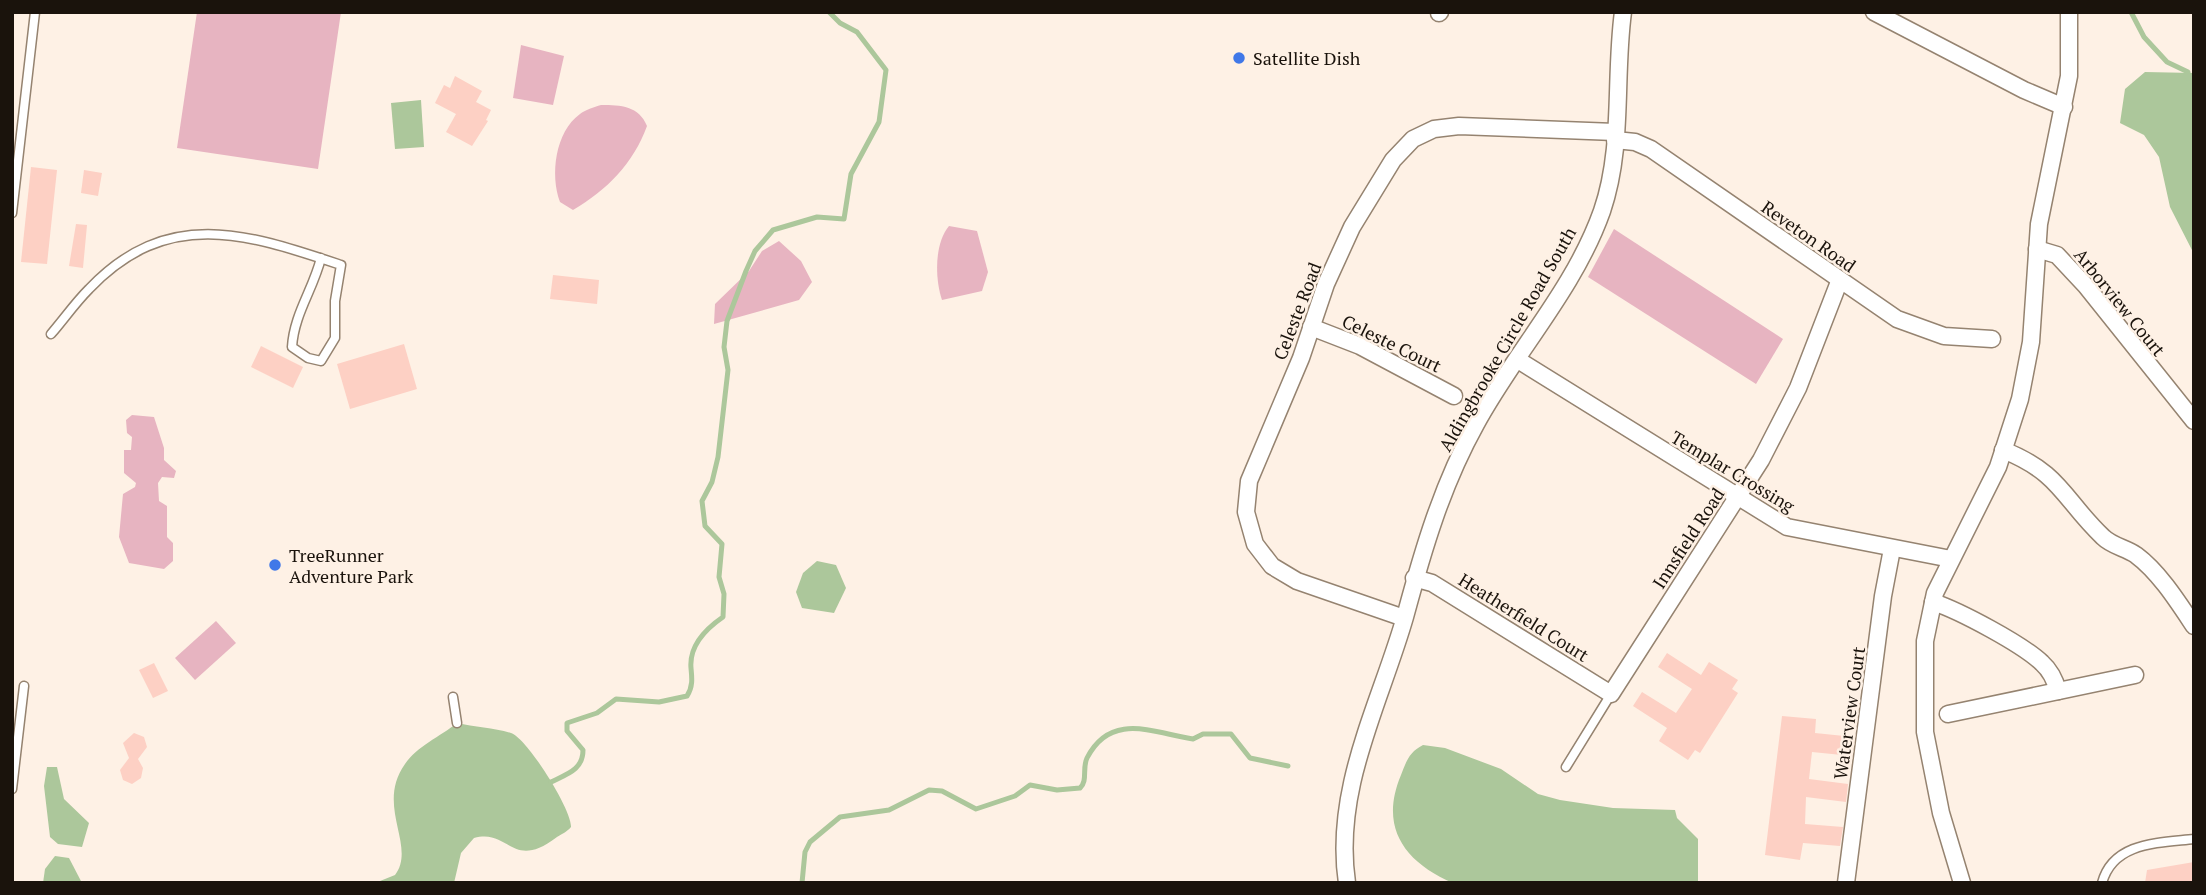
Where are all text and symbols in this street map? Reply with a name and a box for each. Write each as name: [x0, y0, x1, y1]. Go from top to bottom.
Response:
place label: Satellite Dish: [1253, 46, 1361, 70]
marker: Satellite Dish: [1231, 50, 1247, 66]
street label: Reveton Road: [1757, 195, 1861, 277]
street label: Aldingbrooke Circle Road South: [1433, 222, 1581, 456]
street label: Arborview Court: [2069, 243, 2171, 361]
street label: Celeste Road: [1267, 259, 1327, 363]
street label: Celeste Court: [1338, 309, 1446, 378]
street label: Templar Crossing: [1667, 425, 1800, 518]
street label: Innsfield Road: [1647, 483, 1729, 593]
place label: TreeRunner Adventure Park: [289, 543, 414, 588]
marker: TreeRunner Adventure Park: [267, 557, 283, 573]
street label: Heatherfield Court: [1454, 567, 1594, 667]
street label: Waterview Court: [1828, 645, 1870, 781]

